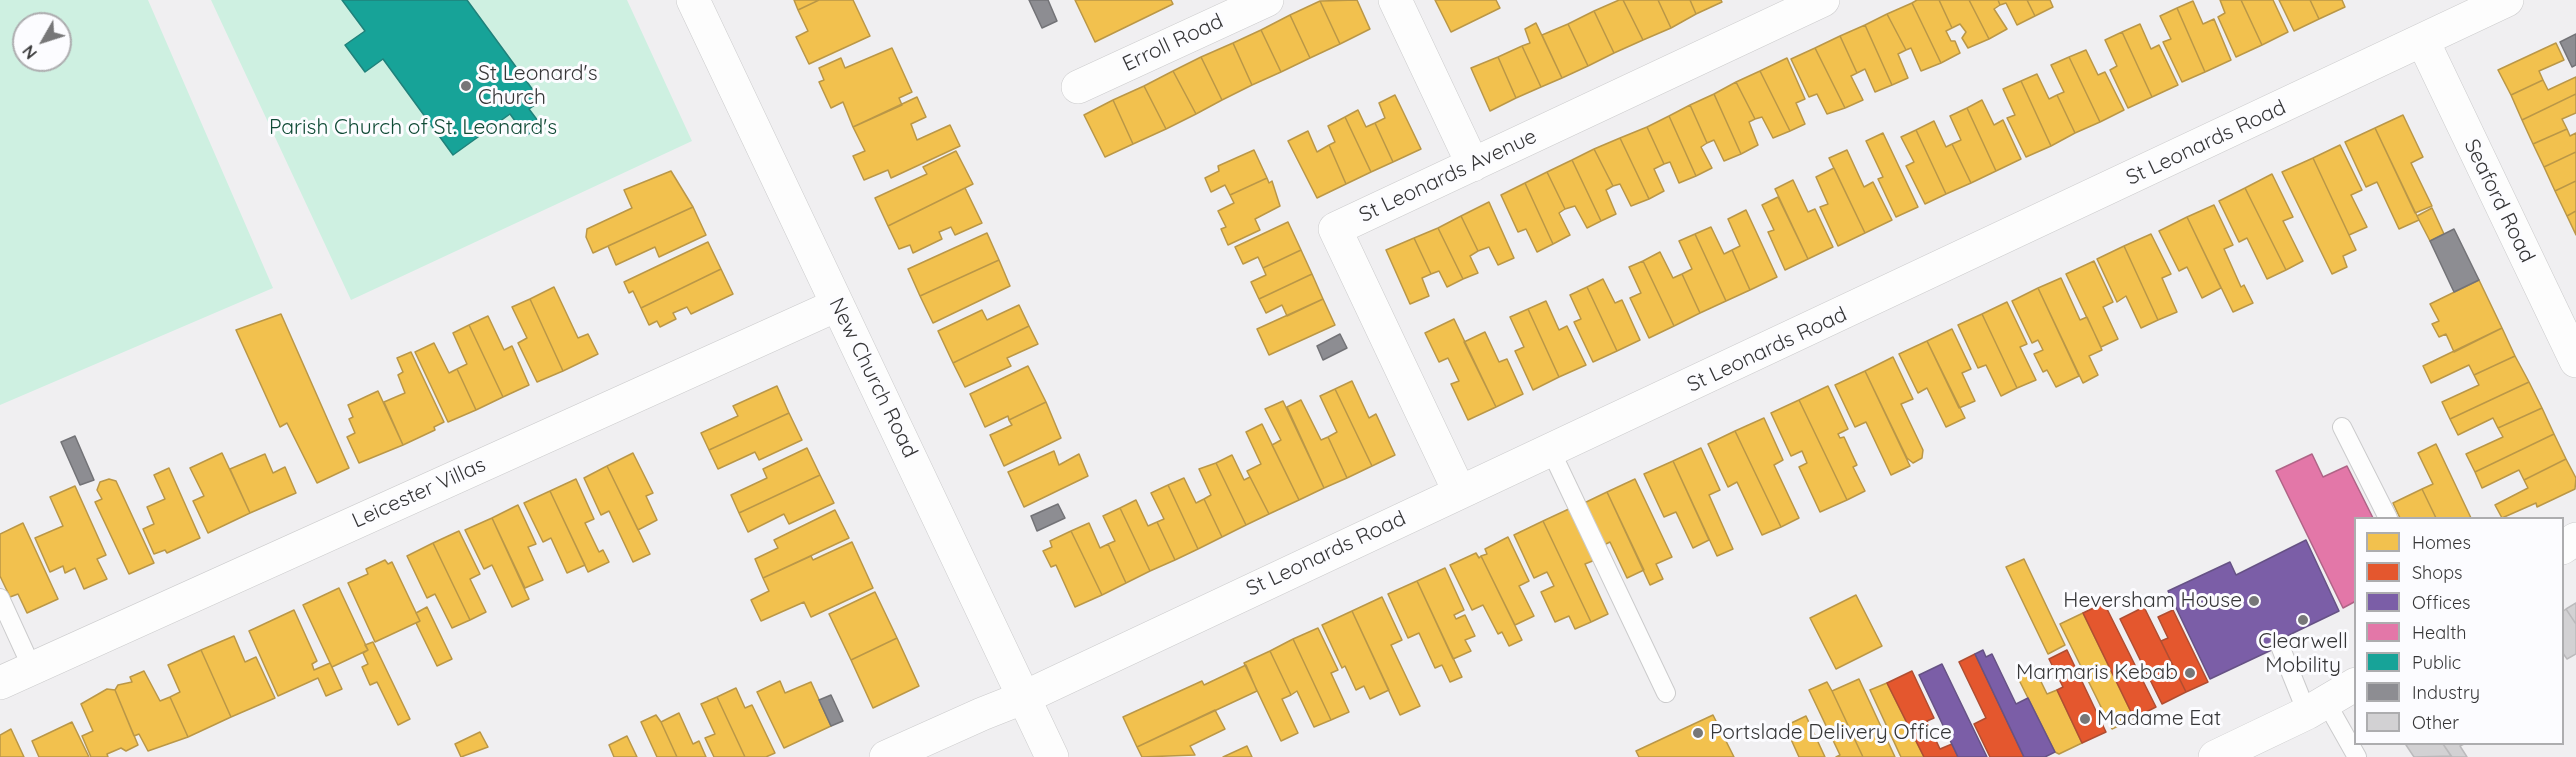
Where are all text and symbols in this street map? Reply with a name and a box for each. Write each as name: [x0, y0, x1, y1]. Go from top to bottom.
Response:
street label: Erroll Road: [1119, 9, 1227, 77]
north arrow: [12, 12, 72, 72]
text: N: [18, 41, 41, 63]
place label: St Leonard's Church: [478, 61, 597, 111]
marker: St Leonard's Church: [459, 79, 473, 93]
street label: St Leonards Road: [2122, 95, 2290, 191]
park label: Parish Church of St. Leonard's: [269, 115, 557, 141]
street label: St Leonards Avenue: [1355, 124, 1541, 228]
street label: Seaford Road: [2458, 135, 2540, 267]
street label: New Church Road: [823, 294, 923, 462]
street label: St Leonards Road: [1683, 302, 1851, 398]
street label: Leicester Villas: [348, 452, 490, 534]
street label: St Leonards Road: [1242, 506, 1410, 602]
legend: [2354, 517, 2564, 745]
text: Homes: [2412, 531, 2471, 554]
text: Shops: [2412, 561, 2463, 584]
place label: Heversham House: [2063, 588, 2242, 614]
text: Offices: [2412, 591, 2471, 614]
marker: Heversham House: [2247, 594, 2261, 608]
marker: Clearwell Mobility: [2296, 613, 2310, 627]
text: Health: [2412, 621, 2467, 644]
place label: Clearwell Mobility: [2258, 629, 2348, 679]
text: Public: [2412, 651, 2461, 674]
place label: Marmaris Kebab: [2016, 660, 2178, 686]
marker: Marmaris Kebab: [2183, 666, 2197, 680]
text: Industry: [2412, 681, 2480, 704]
place label: Madame Eat: [2097, 706, 2221, 732]
text: Other: [2412, 711, 2459, 734]
marker: Madame Eat: [2078, 712, 2092, 726]
place label: Portslade Delivery Office: [1710, 720, 1952, 746]
marker: Portslade Delivery Office: [1691, 726, 1705, 740]

